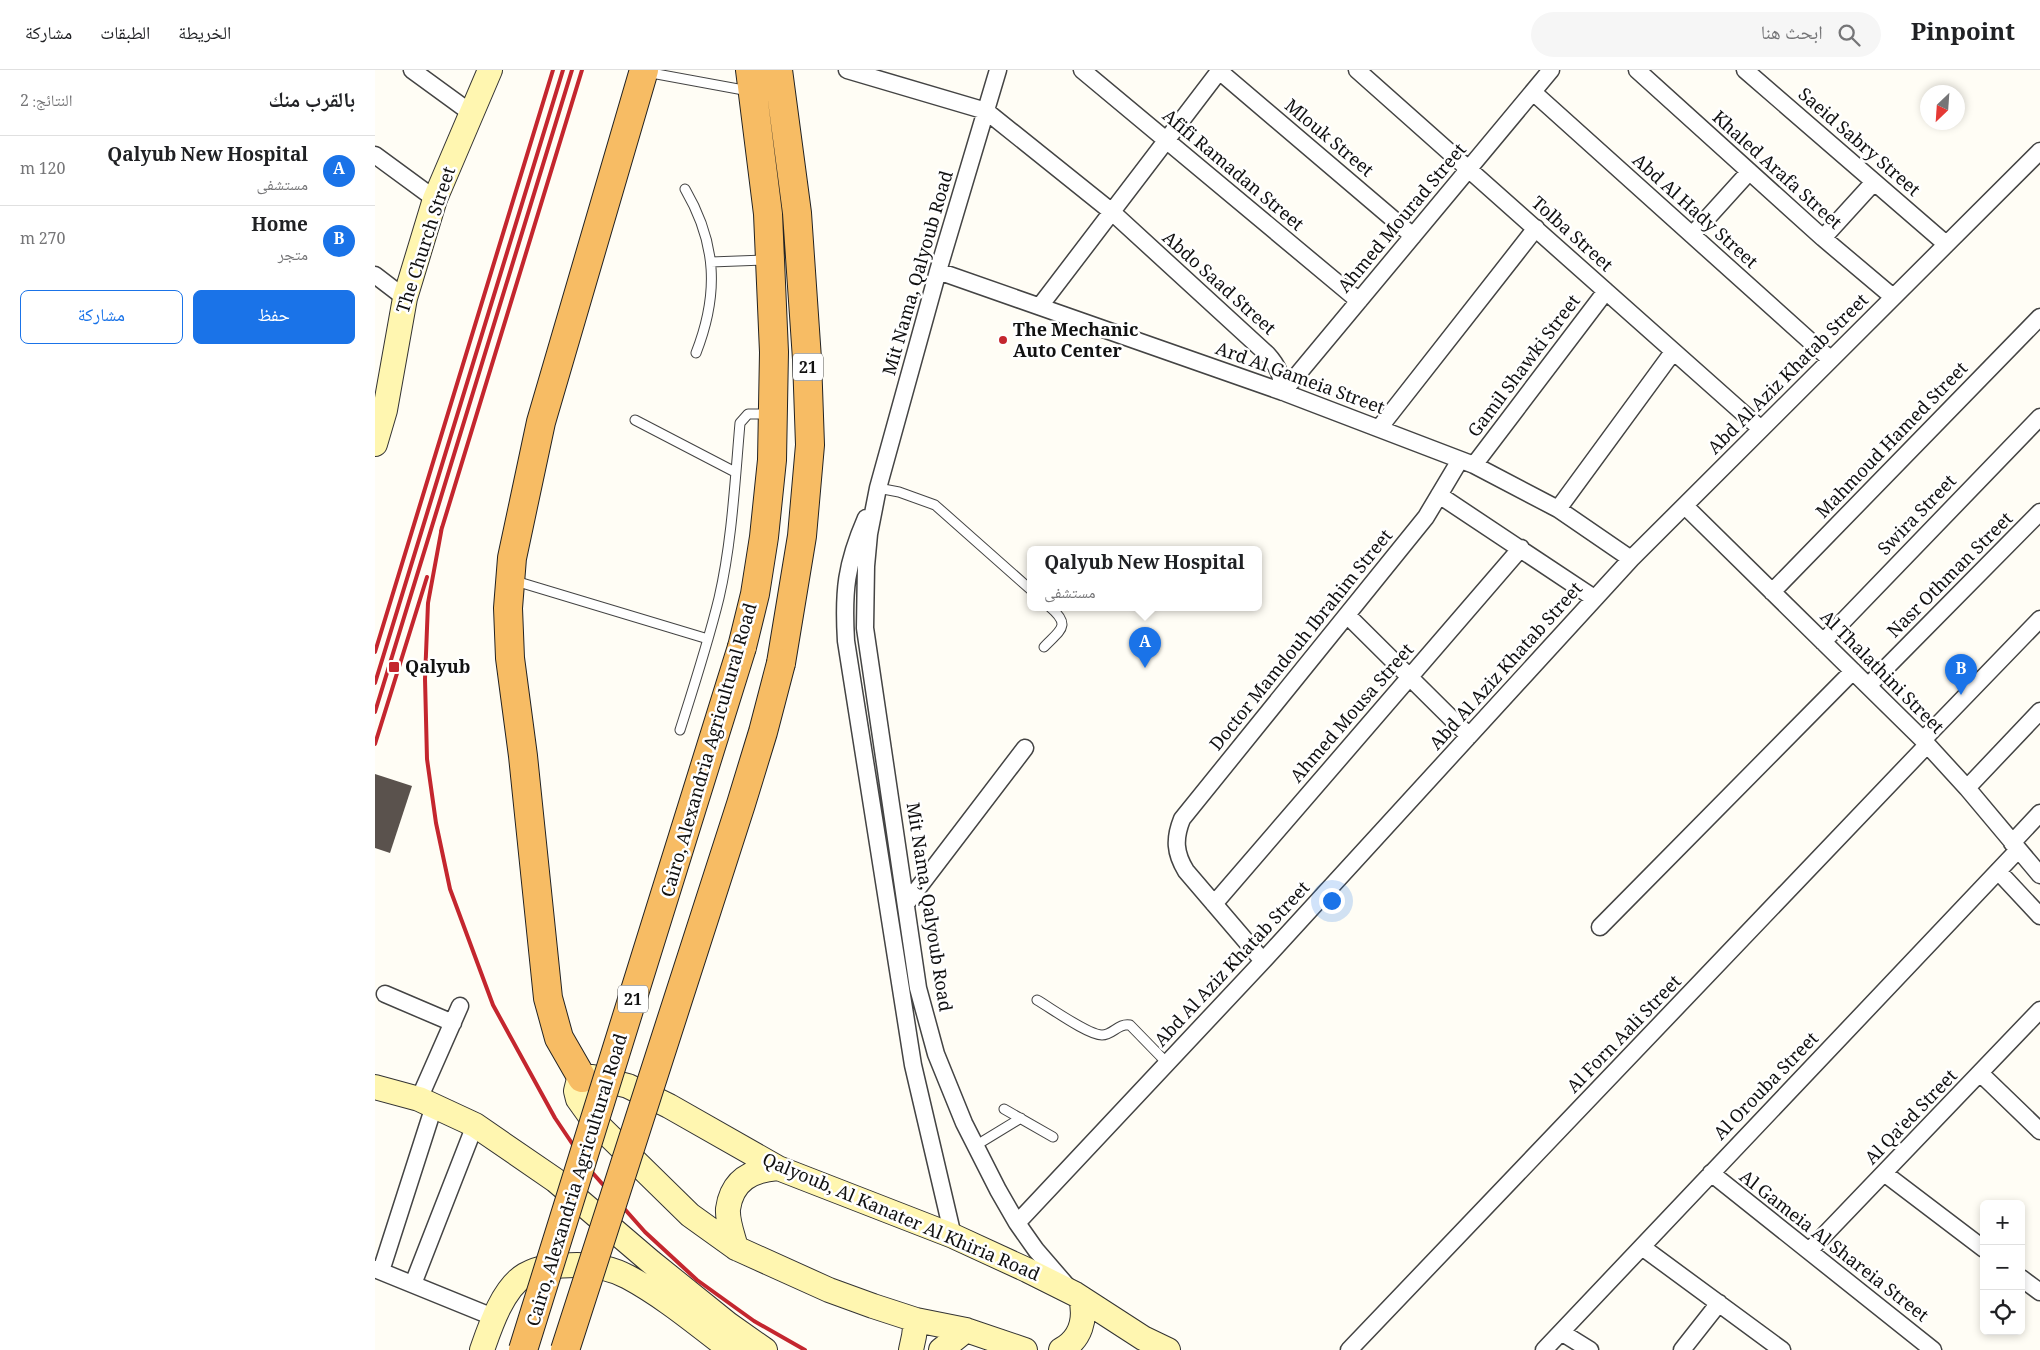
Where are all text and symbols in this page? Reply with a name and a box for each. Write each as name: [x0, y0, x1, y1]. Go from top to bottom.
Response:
search box: [1531, 12, 1881, 57]
text: Pinpoint: [1911, 14, 2015, 55]
text: ابحث هنا: [1761, 19, 1823, 51]
text: مشاركة: [25, 20, 72, 50]
text: الطبقات: [100, 20, 150, 50]
text: الخريطة: [178, 20, 231, 50]
icon: search: [1835, 21, 1863, 49]
street label: Saeid Sabry Street: [1790, 82, 1926, 205]
text: بالقرب منك: [268, 85, 355, 120]
north arrow: [1920, 85, 1965, 130]
text: النتائج: 2: [20, 89, 73, 116]
street label: Mlouk Street: [1276, 93, 1379, 186]
street label: Afifi Ramadan Street: [1154, 103, 1309, 240]
street label: Khaled Arafa Street: [1704, 105, 1847, 238]
street label: Ahmed Mourad Street: [1332, 138, 1475, 301]
text: Qalyub New Hospital: [107, 141, 308, 173]
street label: Abd Al Hady Street: [1624, 148, 1763, 277]
text: 120 m: [20, 157, 66, 184]
text: A: [333, 157, 345, 184]
street label: The Church Street: [390, 163, 466, 318]
street label: Mit Nama, Qalyoub Road: [876, 168, 964, 379]
text: مستشفى: [257, 173, 308, 200]
street label: Tolba Street: [1523, 190, 1618, 281]
text: Home: [251, 211, 308, 243]
street label: Abdo Saad Street: [1154, 225, 1281, 344]
text: 270 m: [20, 227, 66, 254]
text: B: [333, 227, 345, 254]
text: متجر: [278, 243, 308, 270]
street label: Abd Al Aziz Khatab Street: [1702, 288, 1877, 463]
street label: Gamil Shawki Street: [1462, 289, 1590, 445]
button: مشاركة: [20, 290, 183, 344]
button: حفظ: [193, 290, 355, 344]
place label: The Mechanic Auto Center: [1013, 317, 1139, 368]
marker: The Mechanic Auto Center: [997, 334, 1009, 346]
street label: Ard Al Gameia Street: [1210, 335, 1388, 424]
road number: 21: [793, 354, 823, 380]
street label: Mahmoud Hamed Street: [1810, 356, 1977, 527]
street label: Swira Street: [1872, 469, 1965, 564]
street label: Nasr Othman Street: [1881, 506, 2022, 647]
street label: Doctor Mamdouh Ibrahim Street: [1203, 524, 1402, 759]
popup: [1027, 546, 1262, 611]
text: Qalyub New Hospital: [1044, 549, 1245, 581]
street label: Abd Al Aziz Khatab Street: [1423, 576, 1591, 758]
text: مستشفى: [1044, 581, 1096, 608]
street label: Cairo, Alexandria Agricultural Road: [654, 600, 767, 901]
street label: Al Thalathini Street: [1811, 604, 1950, 743]
pin: A: [1129, 627, 1161, 668]
street label: Ahmed Mousa Street: [1284, 638, 1423, 791]
place label: Qalyub: [405, 654, 470, 684]
pin: B: [1945, 654, 1977, 695]
marker: Qalyub: [387, 660, 401, 674]
street label: Mit Nama, Qalyoub Road: [896, 800, 958, 1014]
street label: Abd Al Aziz Khatab Street: [1148, 876, 1319, 1055]
your location: [1319, 888, 1345, 914]
street label: Al Forn Aali Street: [1561, 969, 1690, 1102]
road number: 21: [618, 986, 648, 1012]
street label: Al Orouba Street: [1708, 1026, 1827, 1149]
street label: Cairo, Alexandria Agricultural Road: [520, 1030, 638, 1331]
street label: Al Qa'ed Street: [1859, 1064, 1966, 1173]
street label: Qalyoub, Al Kanater Al Khiria Road: [757, 1147, 1044, 1291]
street label: Al Gameia Al Shareia Street: [1732, 1164, 1934, 1331]
map controls: [1980, 1200, 2025, 1335]
button: +: [1980, 1200, 2025, 1245]
button: −: [1980, 1245, 2025, 1290]
button: locate: [1980, 1290, 2025, 1335]

